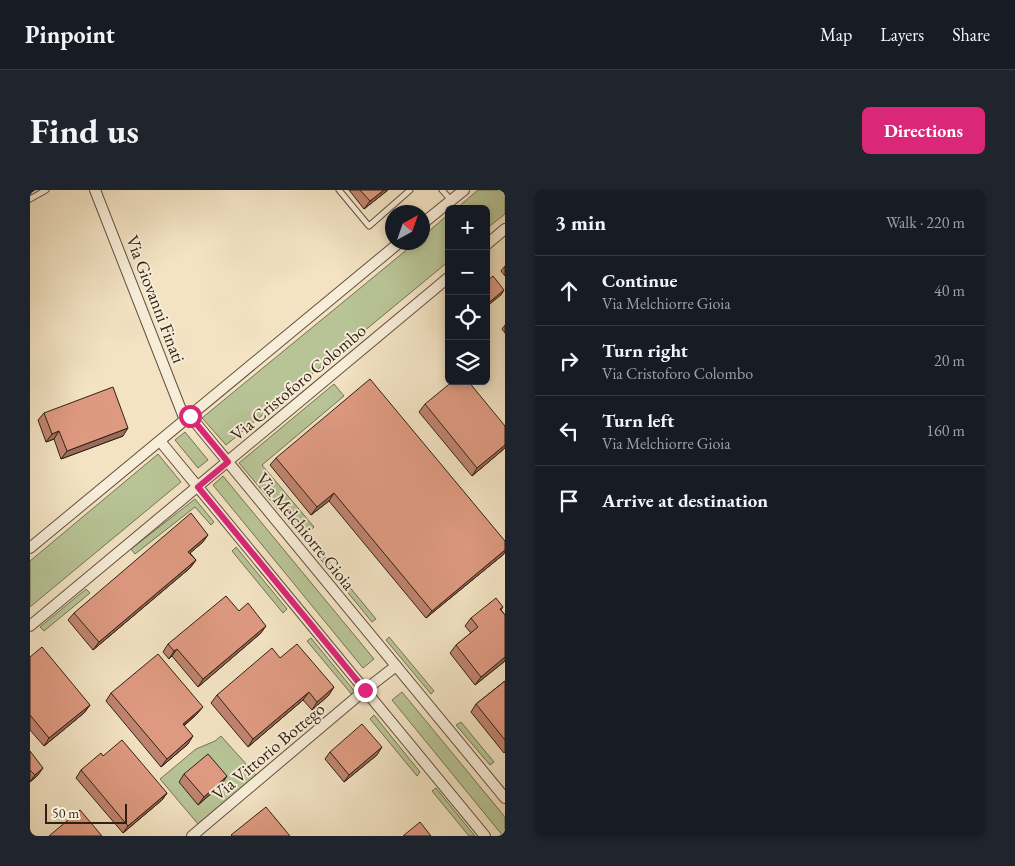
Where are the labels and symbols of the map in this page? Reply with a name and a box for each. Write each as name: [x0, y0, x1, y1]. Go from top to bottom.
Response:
north arrow: [385, 205, 430, 250]
street label: Via Giovanni Finati: [121, 232, 191, 367]
street label: Via Cristoforo Colombo: [225, 318, 371, 445]
route start: [179, 405, 202, 428]
street label: Via Melchiorre Gioia: [252, 468, 361, 595]
route end: [354, 679, 377, 702]
street label: Via Vittorio Bottego: [207, 697, 329, 805]
scale bar: [45, 801, 128, 824]

